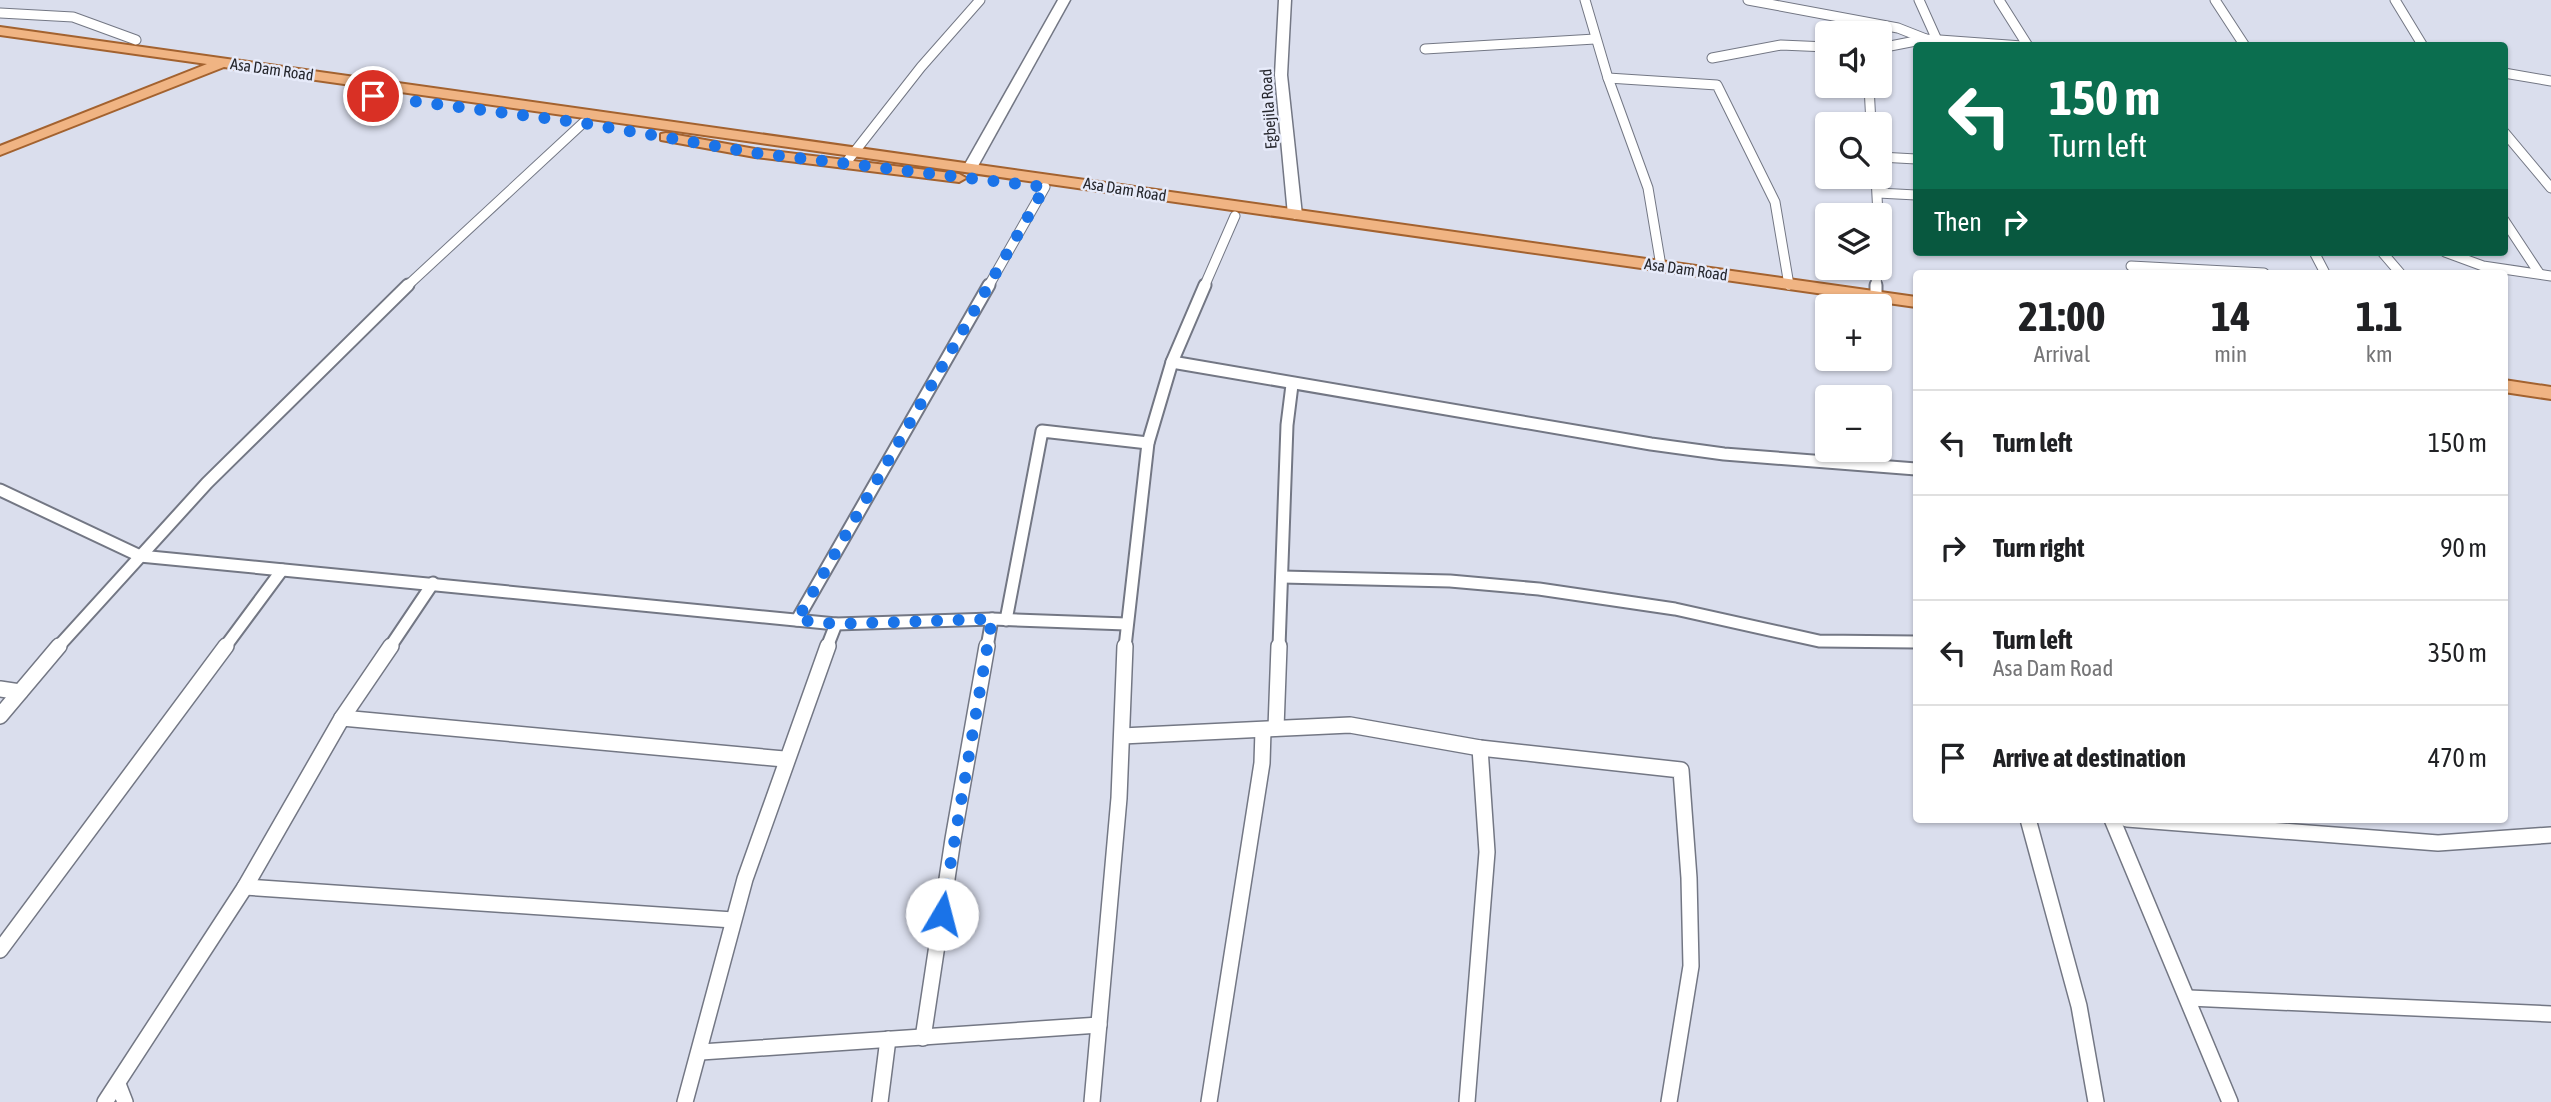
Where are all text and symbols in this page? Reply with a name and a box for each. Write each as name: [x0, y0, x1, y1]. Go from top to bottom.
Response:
map controls: [1815, 21, 1892, 462]
button: sound: [1815, 21, 1892, 98]
street label: Asa Dam Road: [229, 54, 315, 84]
pin: [343, 66, 403, 126]
street label: Egbejila Road: [1256, 68, 1281, 150]
text: 150 m: [2049, 69, 2160, 125]
icon: left: [1934, 70, 2025, 161]
icon: arrive: [354, 77, 392, 115]
button: search: [1815, 112, 1892, 189]
text: Turn left: [2049, 127, 2147, 164]
street label: Asa Dam Road: [1082, 174, 1168, 204]
button: layers: [1815, 203, 1892, 280]
icon: right: [1996, 203, 2034, 241]
text: Then: [1934, 207, 1982, 237]
street label: Asa Dam Road: [1643, 254, 1729, 284]
text: 21:00: [2018, 292, 2106, 340]
text: 14: [2211, 292, 2250, 340]
text: 1.1: [2356, 292, 2403, 340]
button: +: [1815, 294, 1892, 371]
text: Arrival: [2034, 341, 2090, 367]
text: min: [2214, 341, 2247, 367]
text: km: [2366, 341, 2393, 367]
button: −: [1815, 385, 1892, 462]
icon: left: [1934, 424, 1972, 462]
text: Turn left: [1993, 428, 2073, 458]
text: 150 m: [2428, 428, 2487, 458]
icon: right: [1934, 529, 1972, 567]
text: Turn right: [1993, 533, 2084, 563]
text: 90 m: [2440, 533, 2487, 563]
text: Turn left: [1993, 625, 2073, 655]
icon: left: [1934, 634, 1972, 672]
text: 350 m: [2428, 638, 2487, 668]
text: Asa Dam Road: [1993, 655, 2113, 681]
icon: arrive: [1934, 739, 1972, 777]
text: Arrive at destination: [1993, 743, 2186, 773]
text: 470 m: [2428, 743, 2487, 773]
position arrow: [905, 877, 979, 951]

